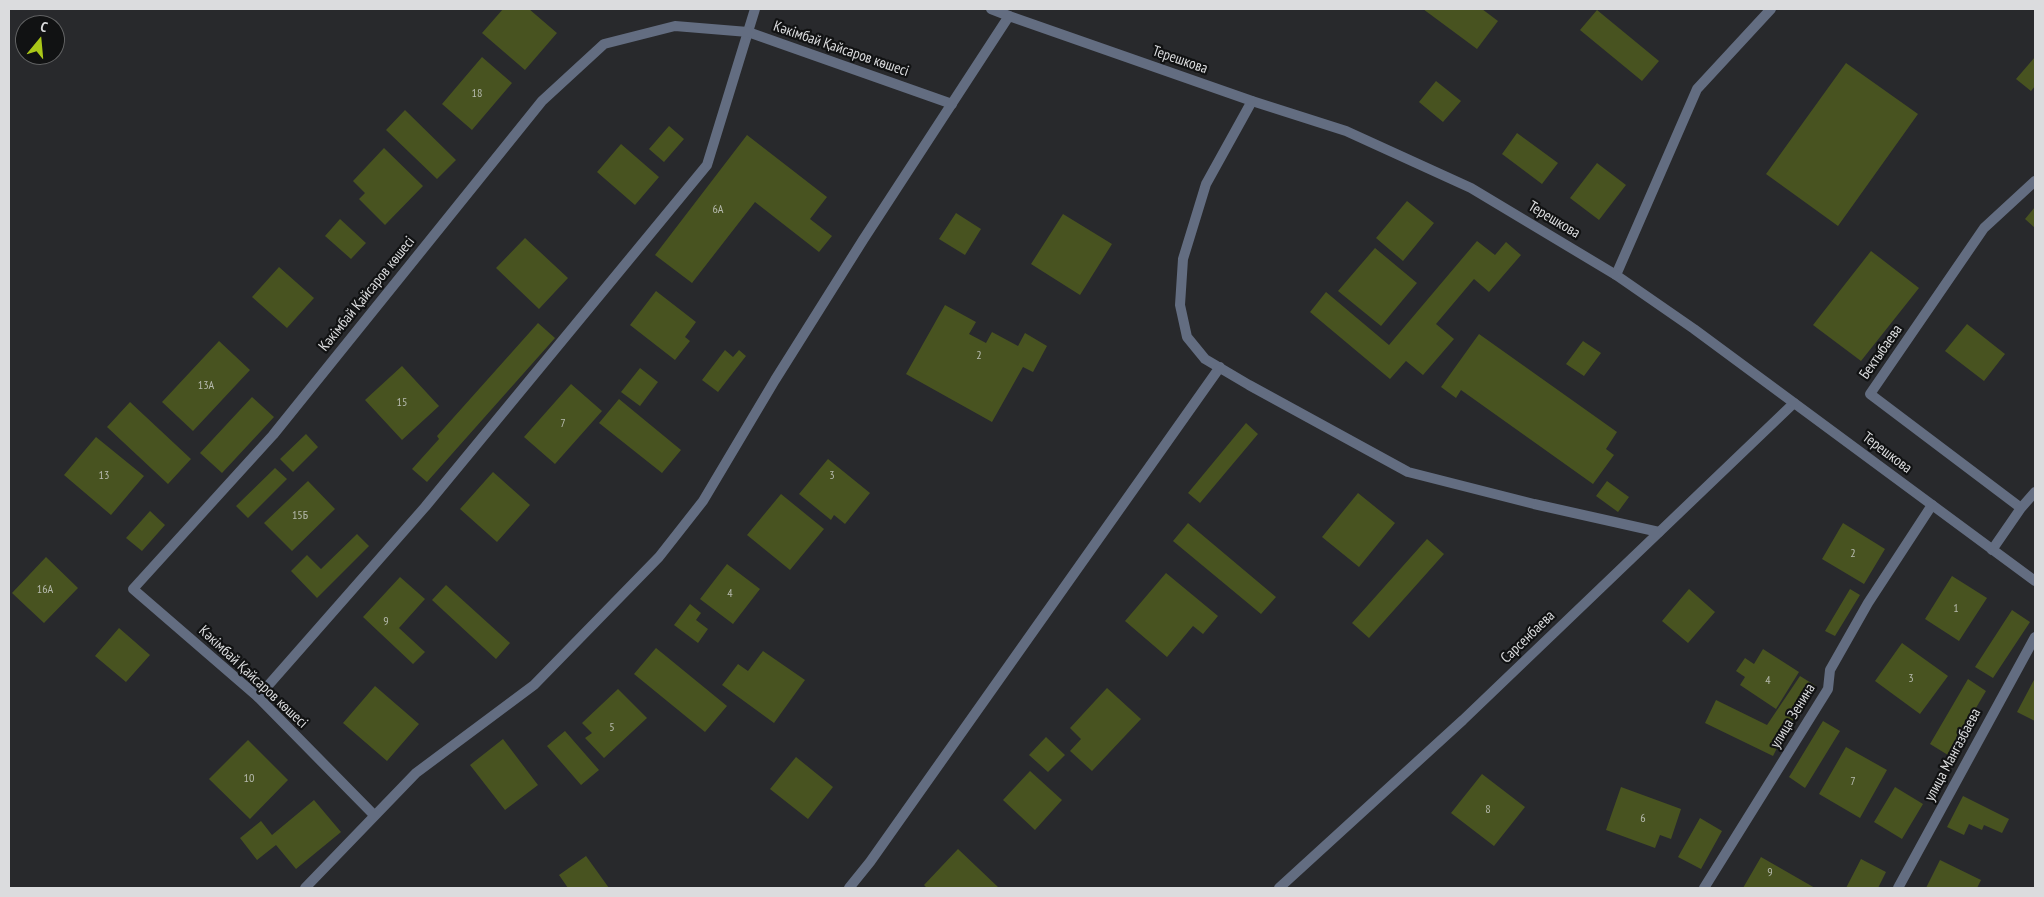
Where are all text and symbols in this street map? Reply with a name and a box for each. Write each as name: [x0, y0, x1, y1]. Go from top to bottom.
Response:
north arrow: [15, 15, 65, 65]
text: С: [38, 17, 50, 36]
street label: Кәкімбай Қайсаров көшесі: [771, 17, 911, 81]
street label: Терешкова: [1150, 42, 1210, 78]
house number: 18: [472, 87, 482, 101]
street label: Терешкова: [1525, 198, 1583, 242]
house number: 6А: [712, 203, 724, 217]
street label: Кәкімбай Қайсаров көшесі: [315, 233, 419, 355]
street label: Бектыбаева: [1856, 321, 1906, 383]
house number: 2: [976, 349, 982, 363]
house number: 13А: [198, 379, 214, 393]
house number: 15: [397, 396, 407, 410]
house number: 7: [560, 417, 566, 431]
street label: Терешкова: [1859, 429, 1915, 477]
house number: 13: [99, 469, 109, 483]
house number: 3: [829, 469, 835, 483]
house number: 15Б: [292, 509, 308, 523]
house number: 2: [1850, 547, 1856, 561]
house number: 16А: [37, 583, 53, 597]
house number: 4: [727, 587, 733, 601]
house number: 1: [1953, 602, 1959, 616]
street label: Сарсенбаева: [1497, 607, 1559, 667]
house number: 9: [383, 615, 389, 629]
street label: Кәкімбай Қайсаров көшесі: [195, 622, 311, 732]
house number: 3: [1908, 672, 1914, 686]
house number: 4: [1765, 674, 1771, 688]
street label: улица Зенина: [1767, 680, 1819, 752]
street label: улица Мангазбаева: [1921, 706, 1985, 804]
house number: 5: [609, 721, 615, 735]
house number: 10: [244, 772, 254, 786]
house number: 7: [1850, 775, 1856, 789]
house number: 8: [1485, 803, 1491, 817]
house number: 6: [1640, 812, 1646, 826]
house number: 9: [1767, 866, 1773, 880]

